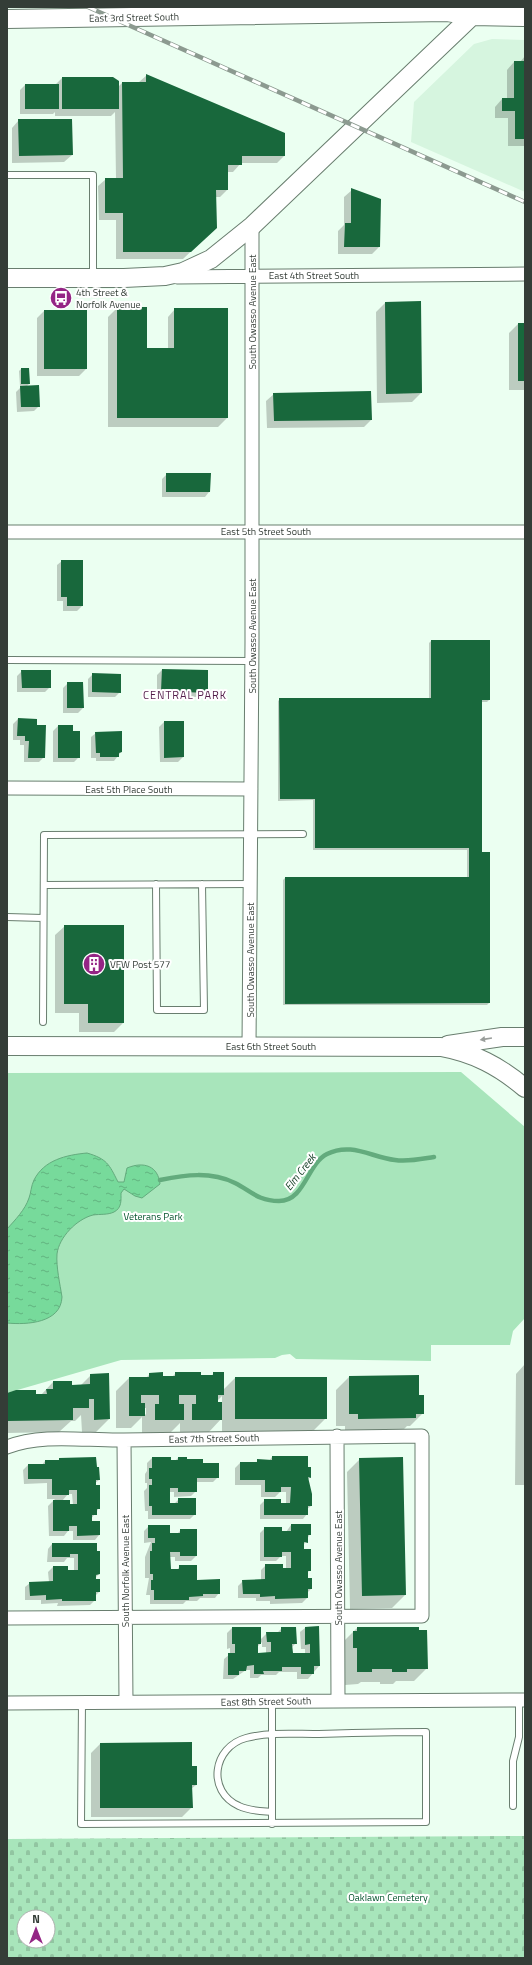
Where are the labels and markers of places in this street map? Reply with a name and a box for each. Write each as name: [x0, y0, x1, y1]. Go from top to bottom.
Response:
bus stop icon: 4th Street & Norfolk Avenue: [48, 285, 74, 311]
place label: 4th Street & Norfolk Avenue: [76, 285, 141, 312]
building icon: VFW Post 577: [81, 951, 107, 977]
place label: VFW Post 577: [110, 957, 170, 972]

